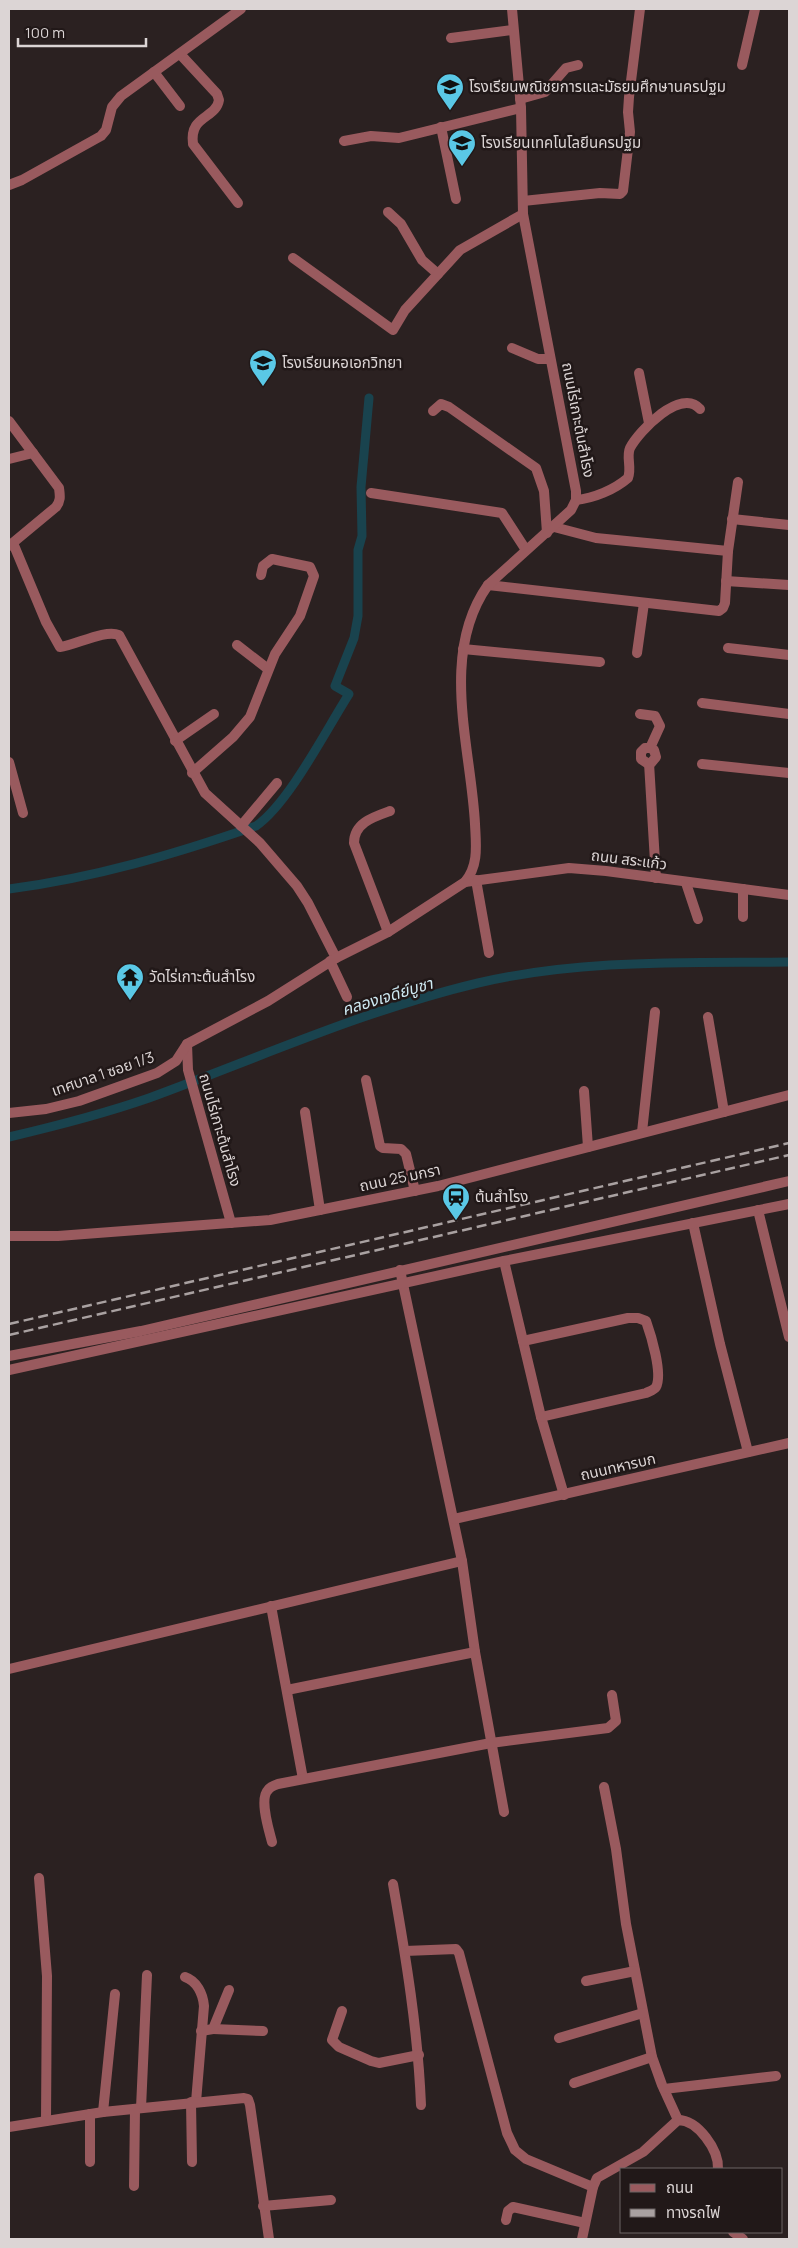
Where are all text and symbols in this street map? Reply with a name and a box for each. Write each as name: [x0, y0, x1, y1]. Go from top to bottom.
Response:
scale bar: [18, 15, 145, 47]
text: 100 m: [25, 22, 65, 43]
school or university icon: โรงเรียนพณิชยการและมัธยมศึกษานครปฐม: [435, 72, 465, 111]
place label: โรงเรียนพณิชยการและมัธยมศึกษานครปฐม: [469, 76, 726, 97]
school or university icon: โรงเรียนเทคโนโลยีนครปฐม: [447, 128, 477, 167]
place label: โรงเรียนเทคโนโลยีนครปฐม: [481, 132, 641, 153]
school or university icon: โรงเรียนหอเอกวิทยา: [248, 348, 278, 387]
place label: โรงเรียนหอเอกวิทยา: [282, 352, 402, 373]
street label: ถนนไร่เกาะต้นสำโรง: [557, 360, 600, 479]
street label: ถนน สระแก้ว: [590, 844, 668, 875]
temple icon: วัดไร่เกาะต้นสำโรง: [115, 962, 145, 1001]
place label: วัดไร่เกาะต้นสำโรง: [149, 966, 255, 987]
water label: คลองเจดีย์บูชา: [339, 971, 437, 1020]
street label: เทศบาล 1 ซอย 1/3: [49, 1046, 157, 1101]
street label: ถนนไร่เกาะต้นสำโรง: [194, 1071, 247, 1189]
street label: ถนน 25 มกรา: [357, 1159, 442, 1196]
station icon: ต้นสำโรง: [441, 1182, 471, 1221]
place label: ต้นสำโรง: [475, 1186, 528, 1207]
street label: ถนนทหารบก: [578, 1448, 658, 1485]
legend: [620, 2168, 783, 2233]
text: ถนน: [666, 2177, 693, 2198]
text: ทางรถไฟ: [666, 2202, 720, 2223]

